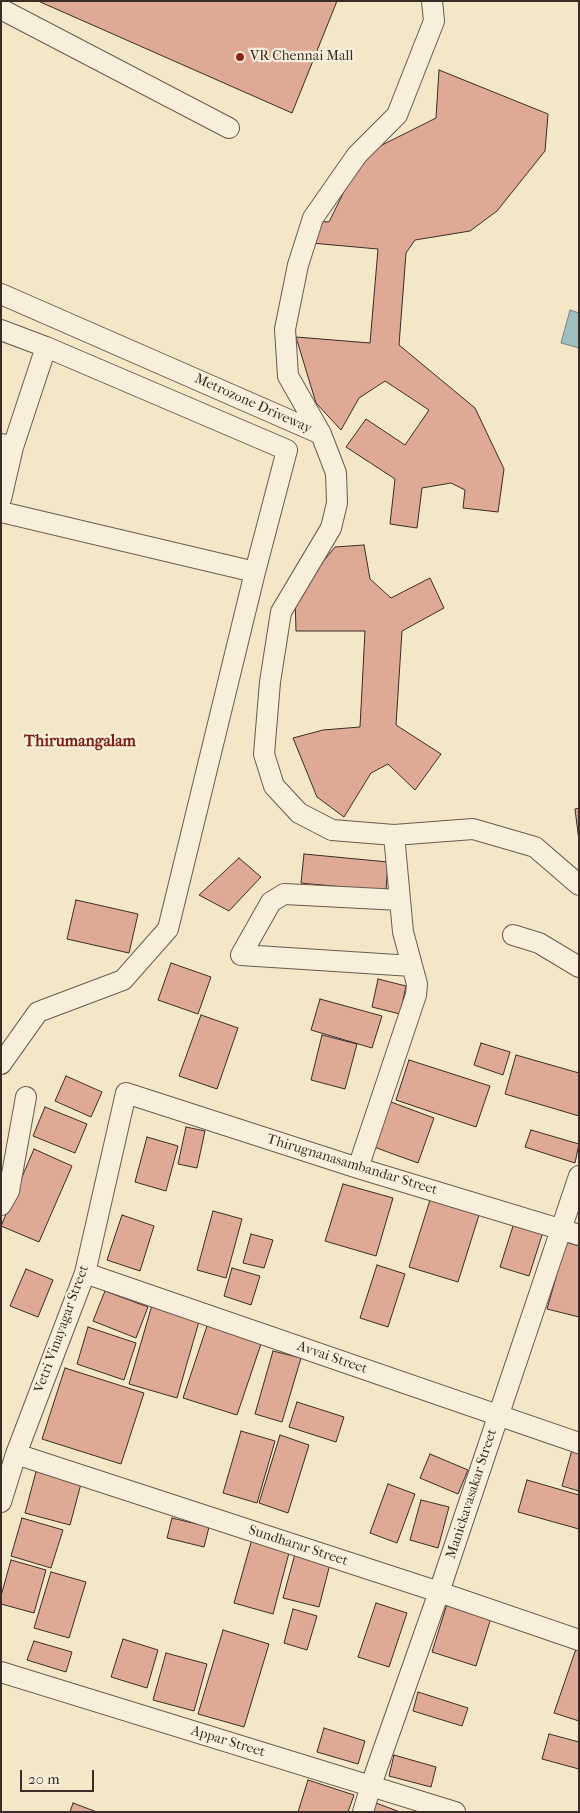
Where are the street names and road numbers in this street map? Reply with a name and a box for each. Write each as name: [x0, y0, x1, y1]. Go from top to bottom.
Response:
street label: Metrozone Driveway: [192, 371, 314, 437]
street label: Thirugnanasambandar Street: [265, 1131, 439, 1199]
street label: Vetri Vinayagar Street: [31, 1263, 93, 1395]
street label: Avvai Street: [295, 1338, 369, 1378]
street label: Manickavasakar Street: [443, 1427, 501, 1561]
street label: Sundharar Street: [246, 1522, 350, 1570]
street label: Appar Street: [189, 1723, 267, 1761]

